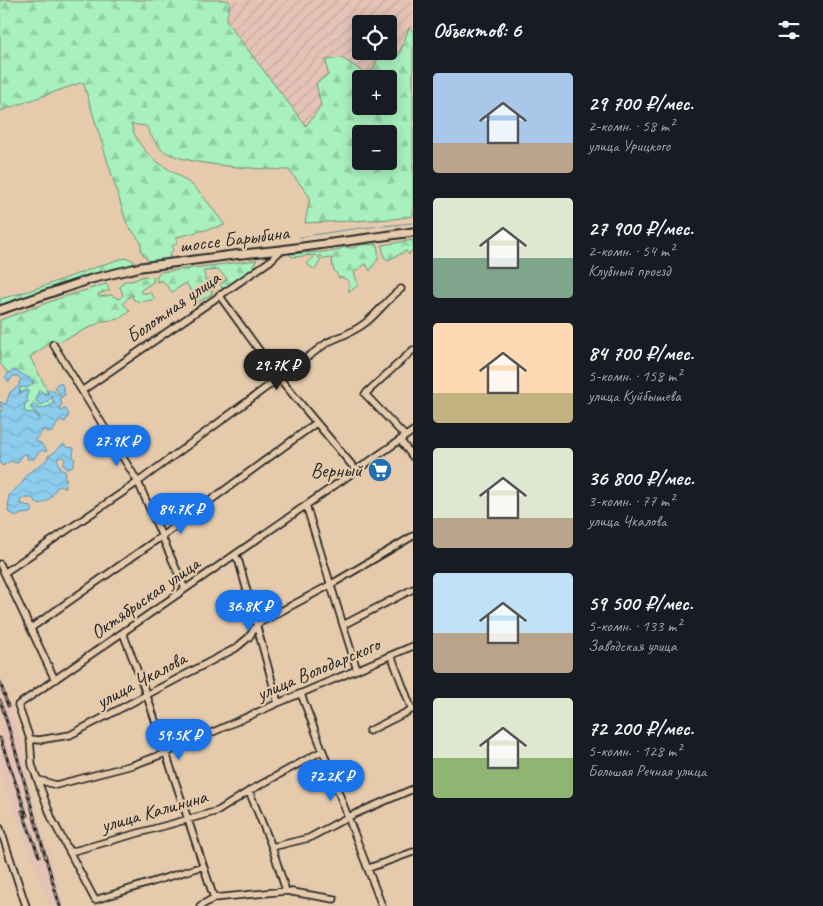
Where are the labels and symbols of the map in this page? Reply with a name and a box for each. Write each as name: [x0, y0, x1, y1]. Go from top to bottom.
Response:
street label: шоссе Барыбина: [178, 220, 292, 258]
street label: Болотная улица: [121, 265, 226, 348]
pin: 29.7K ₽: [231, 348, 323, 391]
pin: 27.9K ₽: [71, 424, 163, 467]
supermarket icon: Верный: [367, 457, 393, 483]
place label: Верный: [311, 458, 364, 483]
pin: 84.7K ₽: [135, 492, 227, 535]
street label: Октябрьская улица: [85, 550, 206, 645]
pin: 36.8K ₽: [203, 590, 295, 632]
street label: улица Володарского: [252, 631, 385, 707]
street label: улица Чкалова: [91, 645, 192, 715]
pin: 59.5K ₽: [133, 718, 225, 761]
pin: 72.2K ₽: [285, 760, 377, 802]
street label: улица Калинина: [97, 784, 211, 838]

